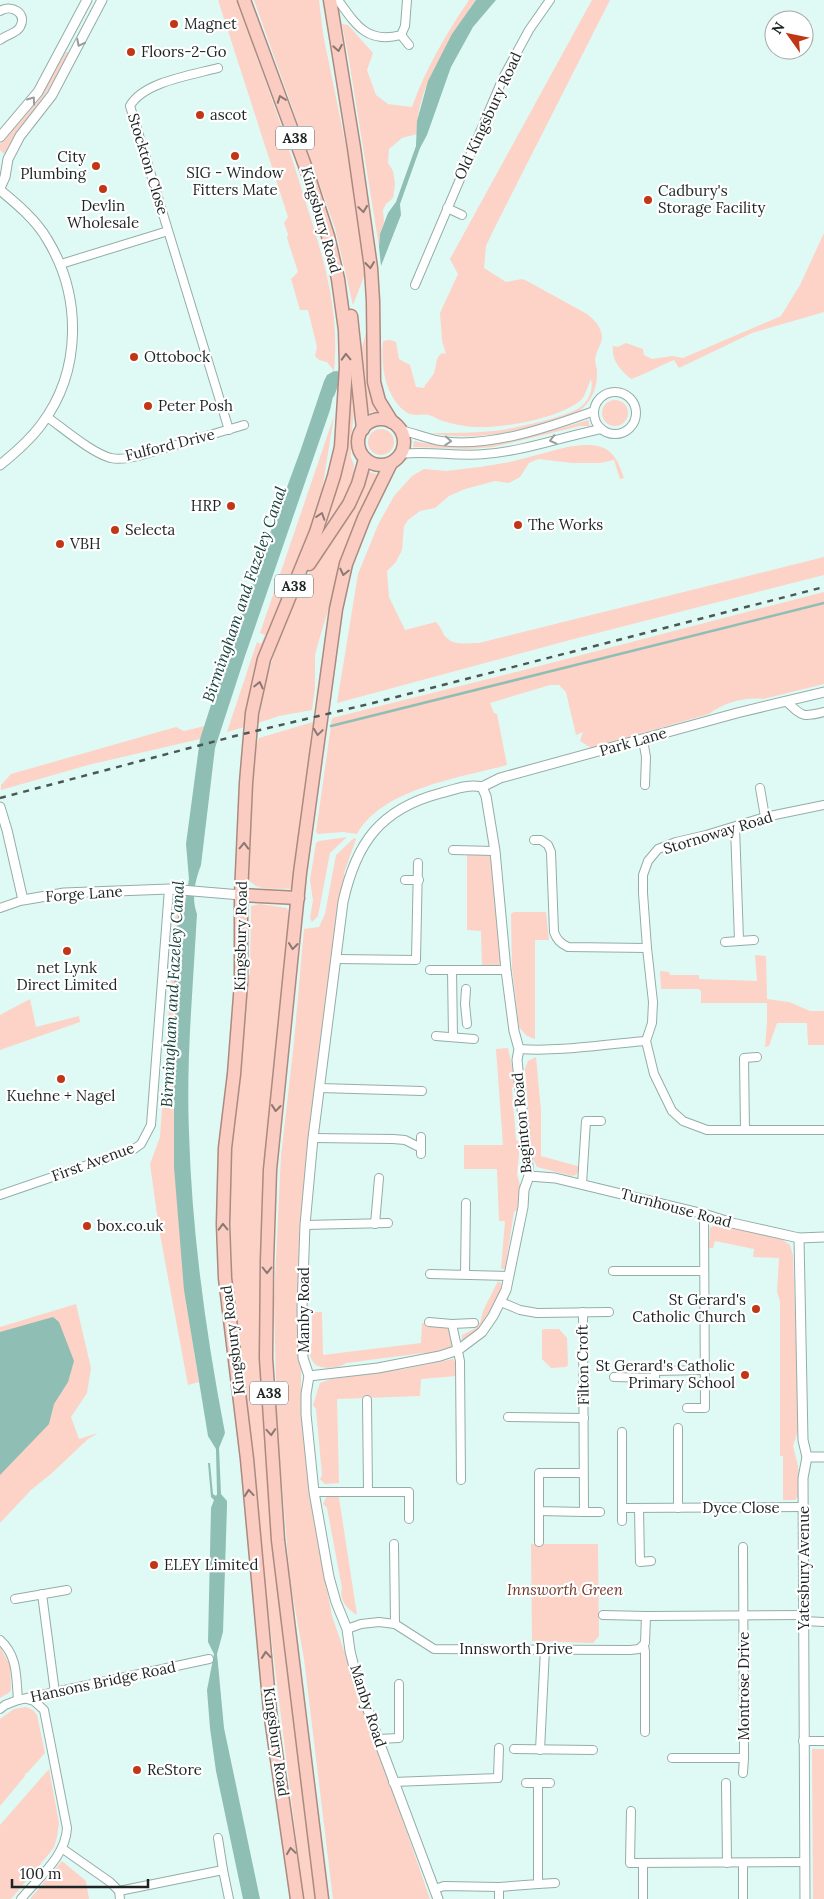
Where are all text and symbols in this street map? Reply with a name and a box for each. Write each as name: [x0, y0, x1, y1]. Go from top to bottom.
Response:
north arrow: [764, 10, 814, 60]
place label: Magnet: [184, 14, 237, 33]
marker: Magnet: [168, 18, 180, 30]
text: N: [768, 18, 789, 37]
one-way arrow: [76, 38, 86, 47]
place label: Floors-2-Go: [141, 42, 227, 61]
one-way arrow: [332, 44, 342, 52]
marker: Floors-2-Go: [125, 46, 137, 58]
street label: Old Kingsbury Road: [450, 49, 526, 183]
one-way arrow: [277, 95, 287, 104]
one-way arrow: [26, 96, 35, 106]
place label: ascot: [210, 105, 247, 124]
marker: ascot: [194, 109, 206, 121]
street label: Stockton Close: [124, 111, 173, 217]
road number: A38: [276, 126, 314, 150]
place label: City Plumbing: [20, 147, 87, 183]
marker: SIG - Window Fitters Mate: [229, 150, 241, 162]
marker: City Plumbing: [90, 160, 102, 172]
place label: SIG - Window Fitters Mate: [186, 163, 284, 199]
street label: Kingsbury Road: [297, 164, 346, 275]
place label: Cadbury's Storage Facility: [658, 181, 765, 217]
marker: Devlin Wholesale: [97, 183, 109, 195]
marker: Cadbury's Storage Facility: [642, 194, 654, 206]
place label: Devlin Wholesale: [67, 196, 139, 232]
one-way arrow: [357, 204, 367, 213]
one-way arrow: [364, 261, 375, 269]
place label: Ottobock: [144, 347, 210, 366]
marker: Ottobock: [128, 351, 140, 363]
one-way arrow: [340, 353, 351, 361]
place label: Peter Posh: [158, 396, 233, 415]
marker: Peter Posh: [142, 400, 154, 412]
street label: Fulford Drive: [123, 424, 217, 465]
one-way arrow: [549, 434, 558, 445]
one-way arrow: [444, 436, 452, 447]
water label: Birmingham and Fazeley Canal: [198, 483, 291, 705]
place label: HRP: [191, 496, 221, 515]
marker: HRP: [225, 500, 237, 512]
one-way arrow: [315, 513, 325, 521]
place label: The Works: [528, 515, 603, 534]
marker: The Works: [512, 519, 524, 531]
place label: Selecta: [125, 520, 175, 539]
marker: Selecta: [109, 524, 121, 536]
place label: VBH: [69, 534, 101, 553]
marker: VBH: [54, 538, 66, 550]
one-way arrow: [339, 567, 350, 576]
road number: A38: [275, 574, 313, 598]
one-way arrow: [253, 680, 264, 689]
street label: Park Lane: [597, 723, 669, 760]
one-way arrow: [314, 728, 324, 737]
street label: Stornoway Road: [661, 807, 775, 858]
one-way arrow: [238, 842, 249, 850]
water label: Birmingham and Fazeley Canal: [156, 880, 188, 1108]
street label: Forge Lane: [45, 881, 123, 906]
street label: Kingsbury Road: [230, 881, 251, 991]
one-way arrow: [288, 942, 299, 950]
marker: net Lynk Direct Limited: [61, 945, 73, 957]
place label: net Lynk Direct Limited: [16, 958, 118, 994]
street label: Baginton Road: [508, 1072, 535, 1174]
marker: Kuehne + Nagel: [55, 1073, 67, 1085]
place label: Kuehne + Nagel: [7, 1086, 115, 1105]
one-way arrow: [271, 1104, 282, 1112]
street label: First Avenue: [49, 1138, 137, 1185]
street label: Turnhouse Road: [618, 1184, 734, 1232]
place label: box.co.uk: [97, 1216, 163, 1235]
marker: box.co.uk: [81, 1220, 93, 1232]
one-way arrow: [218, 1223, 229, 1231]
one-way arrow: [261, 1266, 272, 1274]
street label: Manby Road: [294, 1267, 313, 1353]
street label: Kingsbury Road: [216, 1284, 249, 1396]
place label: St Gerard's Catholic Church: [632, 1290, 746, 1326]
marker: St Gerard's Catholic Church: [750, 1303, 762, 1315]
street label: Filton Croft: [572, 1324, 593, 1406]
place label: St Gerard's Catholic Primary School: [596, 1356, 735, 1392]
marker: St Gerard's Catholic Primary School: [739, 1369, 751, 1381]
road number: A38: [250, 1382, 288, 1405]
one-way arrow: [266, 1429, 277, 1437]
one-way arrow: [244, 1489, 255, 1497]
street label: Dyce Close: [702, 1498, 780, 1517]
street label: Yatesbury Avenue: [794, 1506, 813, 1631]
place label: ELEY Limited: [164, 1555, 258, 1574]
marker: ELEY Limited: [148, 1559, 160, 1571]
park label: Innsworth Green: [507, 1580, 624, 1599]
street label: Montrose Drive: [734, 1632, 753, 1740]
street label: Innsworth Drive: [459, 1639, 573, 1658]
one-way arrow: [260, 1651, 271, 1659]
street label: Hansons Bridge Road: [28, 1657, 177, 1706]
street label: Manby Road: [346, 1662, 391, 1750]
street label: Kingsbury Road: [259, 1686, 294, 1798]
place label: ReStore: [147, 1760, 202, 1779]
marker: ReStore: [131, 1764, 143, 1776]
one-way arrow: [286, 1846, 297, 1854]
scale bar: [12, 1856, 149, 1888]
text: 100 m: [20, 1864, 61, 1883]

